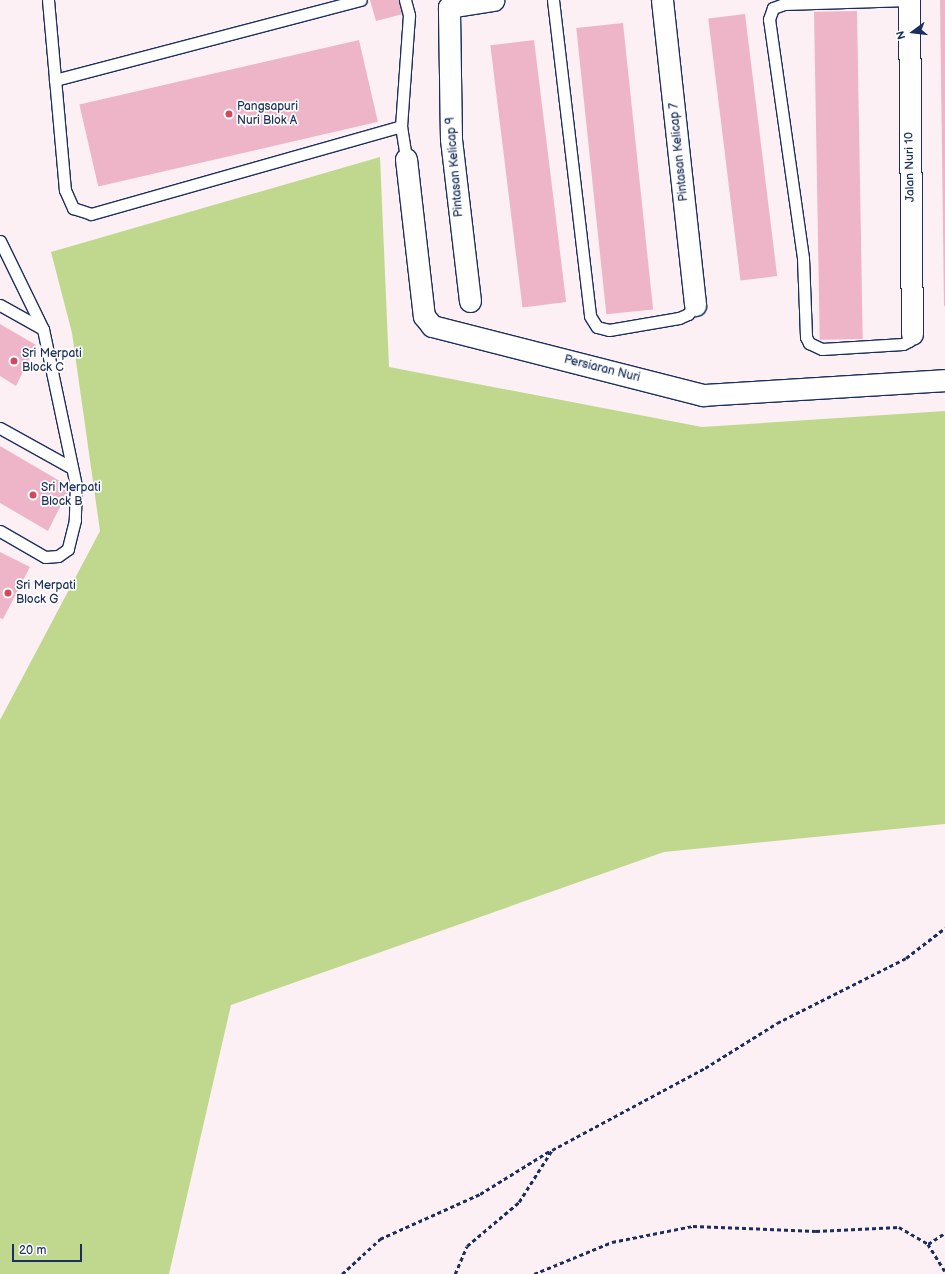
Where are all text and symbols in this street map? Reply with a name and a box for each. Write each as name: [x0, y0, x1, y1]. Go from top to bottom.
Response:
north arrow: [893, 12, 933, 52]
text: N: [894, 30, 908, 41]
place label: Pangsapuri Nuri Blok A: [237, 100, 298, 128]
street label: Pintasan Kelicap 7: [667, 102, 691, 202]
marker: Pangsapuri Nuri Blok A: [224, 109, 234, 119]
street label: Pintasan Kelicap 9: [443, 116, 467, 218]
street label: Jalan Nuri 10: [902, 132, 918, 202]
place label: Sri Merpati Block C: [22, 347, 82, 375]
street label: Persiaran Nuri: [563, 353, 641, 385]
marker: Sri Merpati Block C: [9, 356, 19, 366]
place label: Sri Merpati Block B: [41, 481, 101, 509]
marker: Sri Merpati Block B: [28, 490, 38, 500]
place label: Sri Merpati Block G: [16, 579, 76, 607]
marker: Sri Merpati Block G: [3, 588, 13, 598]
scale bar: [14, 1236, 84, 1262]
text: 20 m: [19, 1243, 46, 1258]

